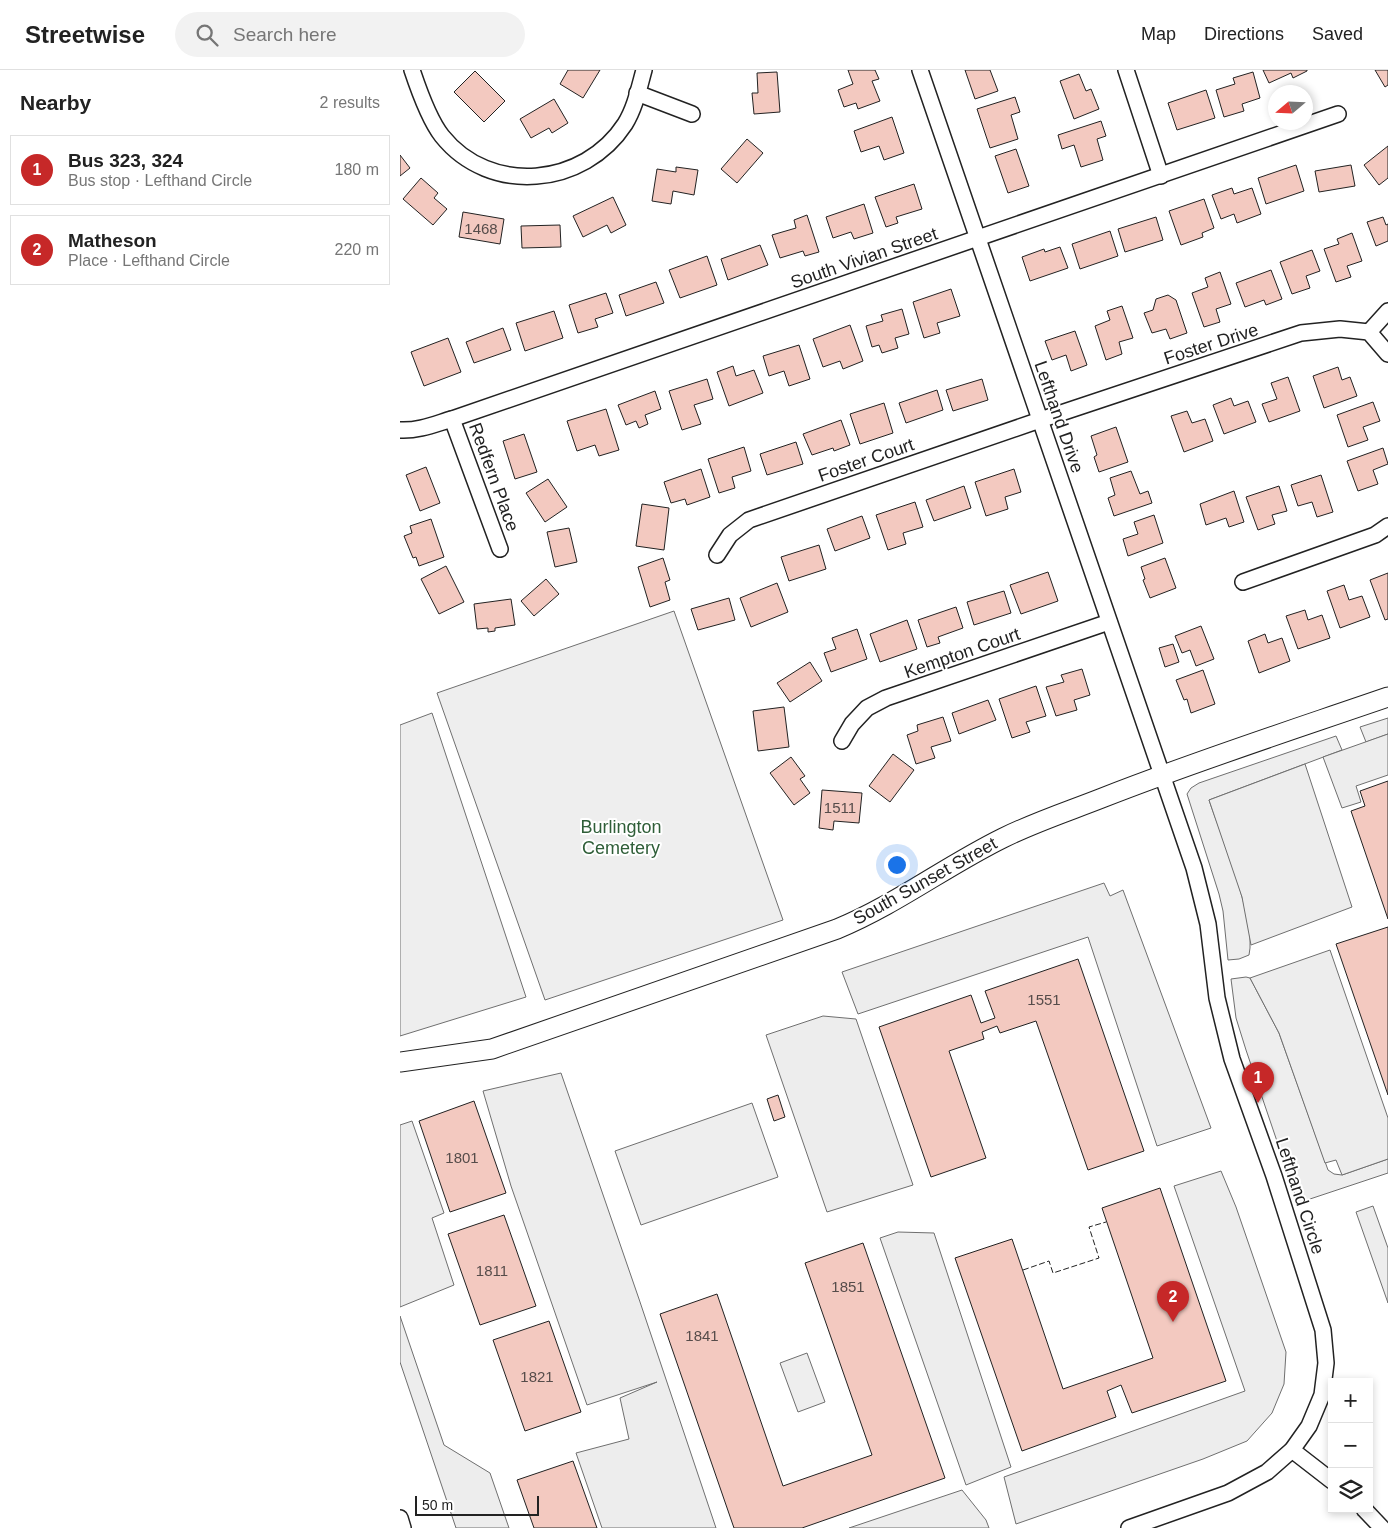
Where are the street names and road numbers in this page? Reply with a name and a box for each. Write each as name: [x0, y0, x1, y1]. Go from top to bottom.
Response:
street label: South Vivian Street: [788, 224, 940, 292]
street label: Foster Drive: [1161, 319, 1261, 369]
street label: Lefthand Drive: [1030, 358, 1088, 476]
street label: Redfern Place: [465, 420, 523, 534]
street label: Foster Court: [815, 434, 917, 486]
street label: Kempton Court: [902, 624, 1022, 682]
street label: South Sunset Street: [850, 833, 1000, 929]
street label: Lefthand Circle: [1272, 1135, 1328, 1257]

